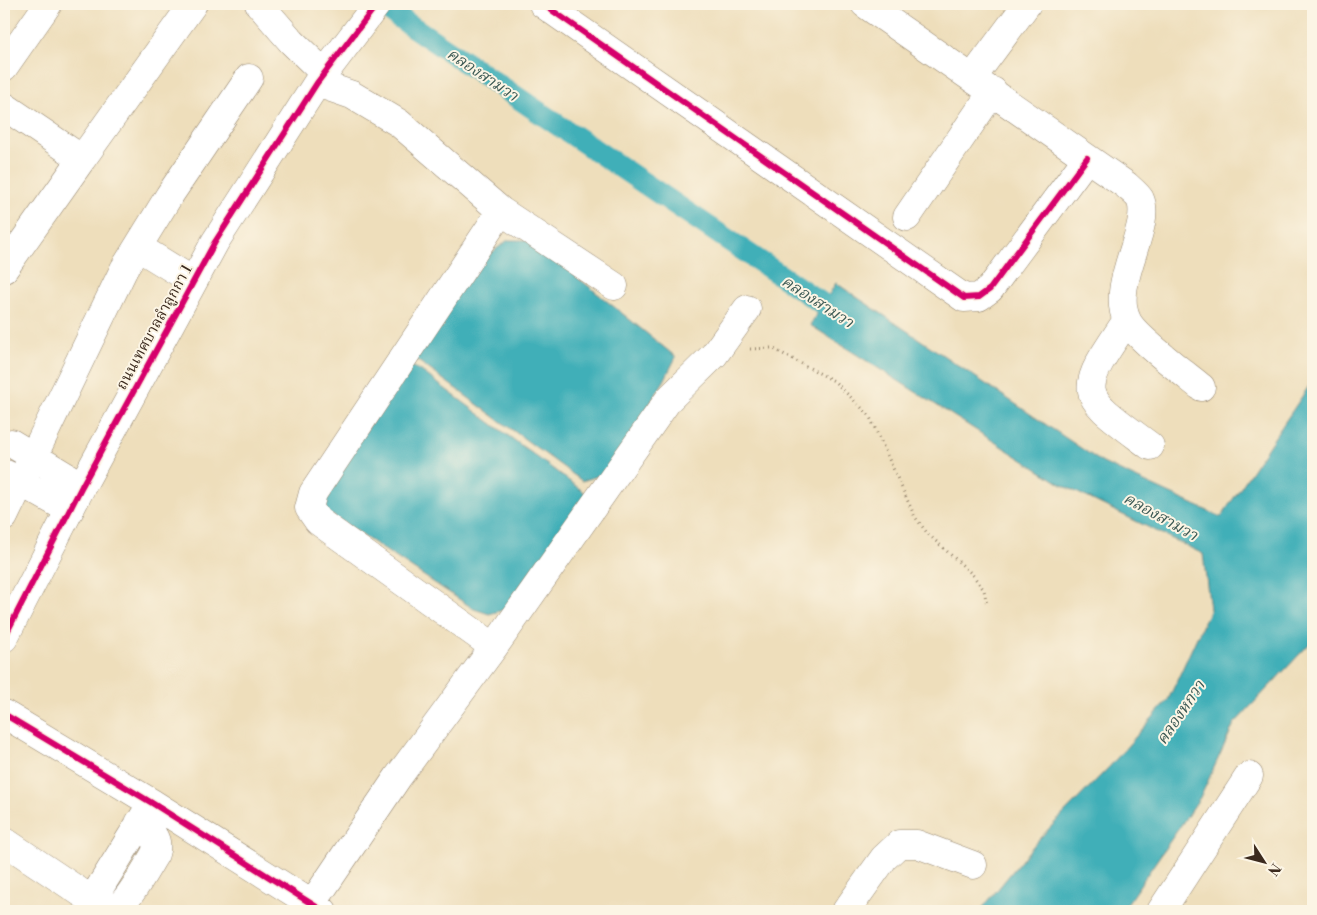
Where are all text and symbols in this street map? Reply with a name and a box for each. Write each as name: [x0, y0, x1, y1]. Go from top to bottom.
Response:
water label: คลองสามวา: [443, 44, 523, 106]
street label: ถนนเทศบาลลำลูกกา 1: [112, 261, 197, 393]
water label: คลองสามวา: [778, 271, 858, 333]
water label: คลองสามวา: [1120, 488, 1202, 546]
water label: คลองหกวา: [1152, 676, 1210, 748]
north arrow: [1240, 838, 1290, 888]
text: N: [1263, 859, 1284, 879]

